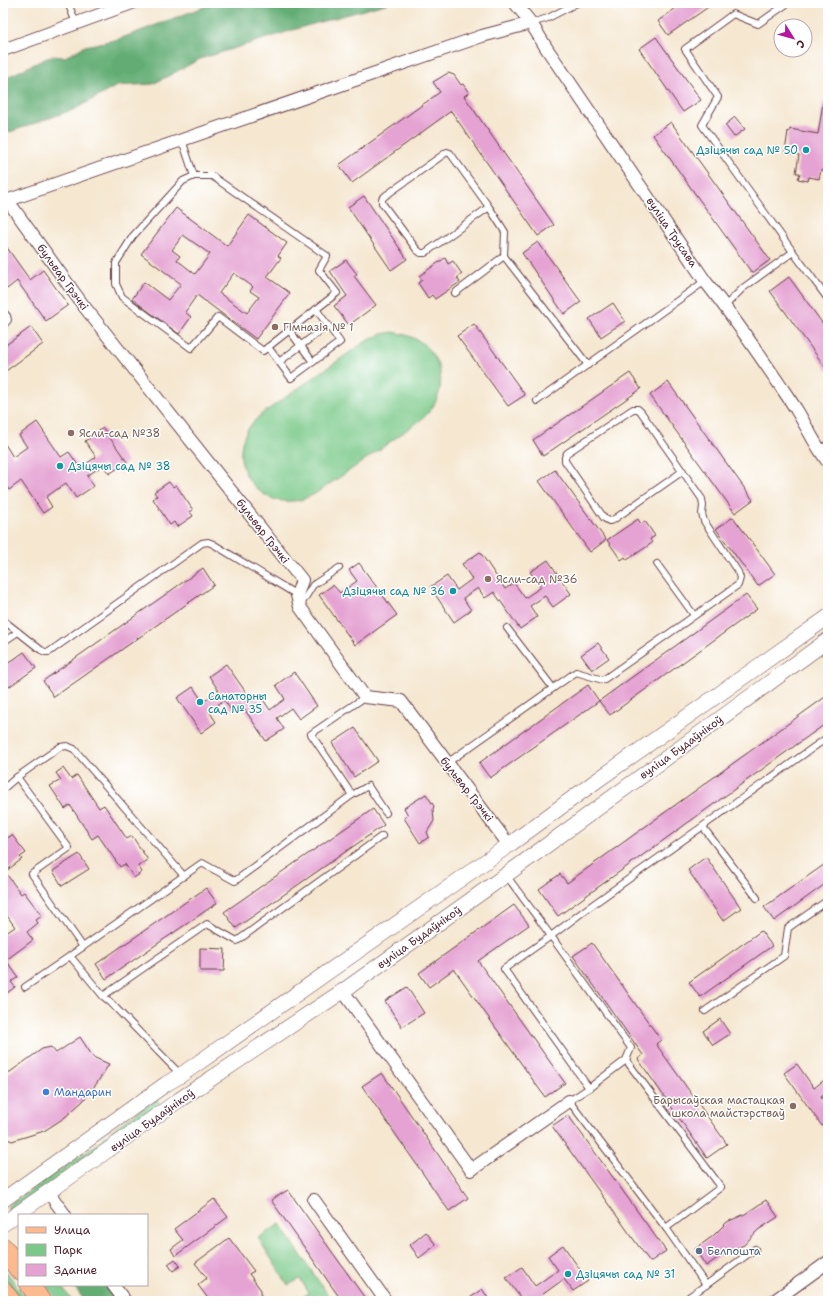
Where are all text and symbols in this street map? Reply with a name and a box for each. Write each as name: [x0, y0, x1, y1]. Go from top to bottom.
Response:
north arrow: [773, 18, 813, 58]
text: С: [792, 37, 809, 51]
place label: Дзіцячы сад № 50: [696, 143, 798, 158]
marker: Дзіцячы сад № 50: [801, 145, 811, 155]
street label: вуліца Трусава: [643, 194, 701, 270]
street label: бульвар Грэчкі: [33, 241, 92, 313]
place label: Гімназія № 1: [283, 320, 354, 335]
marker: Гімназія № 1: [270, 322, 280, 332]
place label: Ясли-сад №38: [79, 426, 160, 441]
marker: Ясли-сад №38: [66, 428, 76, 438]
place label: Дзіцячы сад № 38: [68, 459, 171, 474]
marker: Дзіцячы сад № 38: [55, 461, 65, 471]
street label: бульвар Грэчкі: [233, 496, 293, 567]
place label: Ясли-сад №36: [496, 572, 577, 587]
marker: Ясли-сад №36: [483, 574, 493, 584]
place label: Дзіцячы сад № 36: [342, 584, 445, 599]
marker: Дзіцячы сад № 36: [448, 586, 458, 596]
place label: Санаторны сад № 35: [208, 689, 267, 717]
marker: Санаторны сад № 35: [195, 697, 205, 707]
street label: вуліца Будаўнікоў: [637, 712, 726, 783]
street label: бульвар Грэчкі: [437, 754, 497, 825]
street label: вуліца Будаўнікоў: [374, 903, 464, 972]
place label: Мандарин: [54, 1085, 112, 1100]
street label: вуліца Будаўнікоў: [107, 1086, 197, 1155]
marker: Мандарин: [41, 1087, 51, 1097]
place label: Барысаўская мастацкая школа майстэрстваў: [653, 1093, 785, 1121]
marker: Барысаўская мастацкая школа майстэрстваў: [788, 1101, 798, 1111]
legend: [18, 1214, 148, 1286]
text: Улица: [54, 1222, 91, 1238]
text: Парк: [54, 1242, 83, 1258]
place label: Белпошта: [707, 1244, 761, 1259]
marker: Белпошта: [694, 1246, 704, 1256]
text: Здание: [54, 1262, 98, 1278]
place label: Дзіцячы сад № 31: [576, 1267, 675, 1282]
marker: Дзіцячы сад № 31: [563, 1269, 573, 1279]

